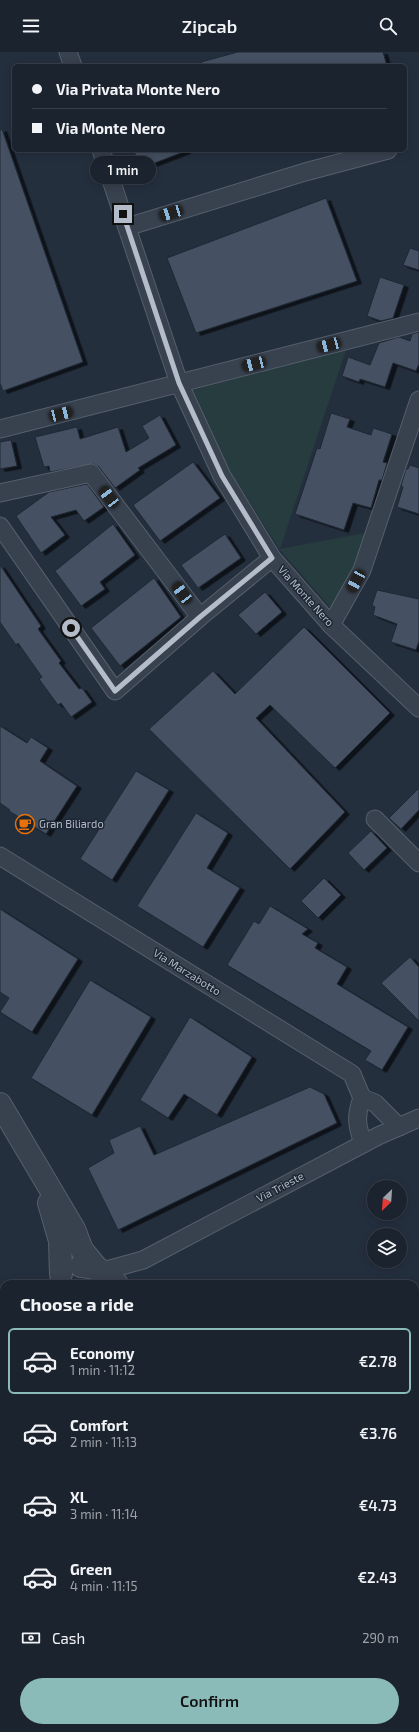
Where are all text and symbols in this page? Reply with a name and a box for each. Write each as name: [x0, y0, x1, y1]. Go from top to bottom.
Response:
icon: menu: [20, 15, 42, 37]
text: Zipcab: [182, 15, 237, 37]
icon: search: [377, 15, 399, 37]
text: Via Privata Monte Nero: [56, 80, 220, 98]
text: Via Monte Nero: [56, 119, 165, 137]
callout: 1 min: [90, 156, 156, 184]
text: 1 min: [108, 162, 138, 178]
car: [158, 204, 184, 222]
route end: [114, 205, 132, 223]
car: [316, 336, 342, 354]
car: [241, 355, 267, 373]
car: [48, 405, 74, 423]
car: [97, 484, 121, 510]
street label: Via Monte Nero: [276, 563, 337, 629]
car: [345, 568, 367, 594]
car: [170, 580, 194, 606]
route start: [62, 619, 80, 637]
cafe icon: Gran Biliardo: [14, 813, 36, 835]
place label: Gran Biliardo: [39, 817, 104, 830]
street label: Via Marzabotto: [151, 946, 223, 997]
street label: Via Trieste: [254, 1169, 306, 1204]
north arrow: [367, 1180, 407, 1220]
map controls: [367, 1180, 407, 1268]
button: layers: [367, 1228, 407, 1268]
text: Choose a ride: [20, 1293, 134, 1315]
icon: car: [22, 1343, 58, 1379]
text: Economy: [70, 1344, 135, 1362]
text: €2.78: [359, 1352, 397, 1370]
text: 1 min · 11:12: [70, 1362, 135, 1378]
icon: car: [22, 1415, 58, 1451]
text: Comfort: [70, 1416, 128, 1434]
text: €3.76: [359, 1424, 397, 1442]
text: 2 min · 11:13: [70, 1434, 137, 1450]
icon: car: [22, 1487, 58, 1523]
text: XL: [70, 1488, 88, 1506]
text: €4.73: [359, 1496, 397, 1514]
text: 3 min · 11:14: [70, 1506, 138, 1522]
icon: car: [22, 1559, 58, 1595]
text: Green: [70, 1560, 112, 1578]
text: €2.43: [357, 1568, 397, 1586]
text: 4 min · 11:15: [70, 1578, 137, 1594]
icon: cash: [20, 1627, 42, 1649]
text: Cash: [52, 1629, 85, 1647]
text: 290 m: [362, 1630, 399, 1646]
button: Confirm: [20, 1678, 399, 1724]

